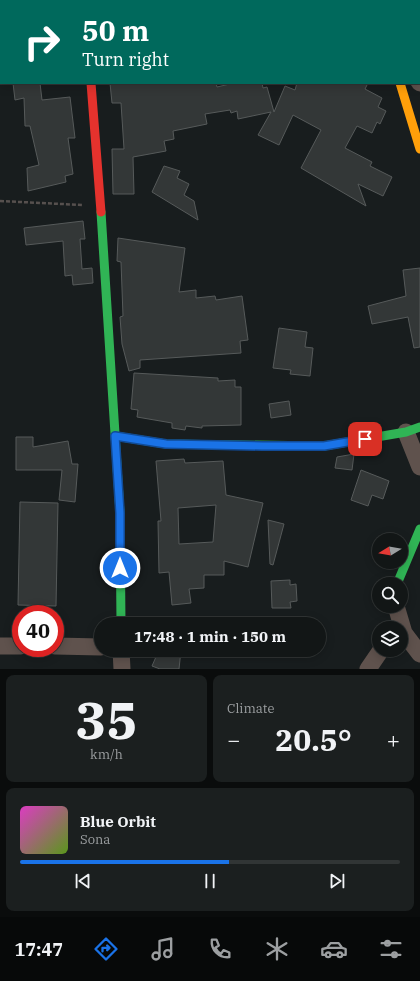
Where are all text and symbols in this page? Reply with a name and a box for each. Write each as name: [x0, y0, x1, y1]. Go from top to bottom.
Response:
text: 50 m: [82, 12, 149, 49]
icon: right: [16, 16, 68, 68]
text: Turn right: [82, 48, 169, 71]
pin: [348, 422, 382, 456]
icon: arrive: [354, 428, 376, 450]
north arrow: [372, 533, 408, 569]
map controls: [372, 533, 408, 657]
position arrow: [99, 547, 141, 589]
button: search: [372, 577, 408, 613]
speed limit sign: 40: [12, 605, 64, 657]
button: layers: [372, 621, 408, 657]
text: 17:48 · 1 min · 150 m: [134, 627, 286, 646]
text: 35: [75, 686, 138, 753]
text: Climate: [227, 700, 274, 717]
text: 20.5°: [275, 720, 352, 759]
text: −: [227, 725, 240, 754]
text: +: [387, 725, 400, 754]
text: km/h: [90, 746, 123, 763]
text: Blue Orbit: [80, 812, 156, 831]
text: Sona: [80, 831, 110, 848]
icon: previous: [72, 870, 94, 892]
icon: pause: [199, 870, 221, 892]
icon: next: [326, 870, 348, 892]
icon: directions: [92, 935, 120, 963]
icon: music: [149, 935, 177, 963]
icon: phone: [206, 935, 234, 963]
icon: climate: [263, 935, 291, 963]
icon: car: [320, 935, 348, 963]
icon: filters: [377, 935, 405, 963]
text: 17:47: [15, 938, 63, 961]

